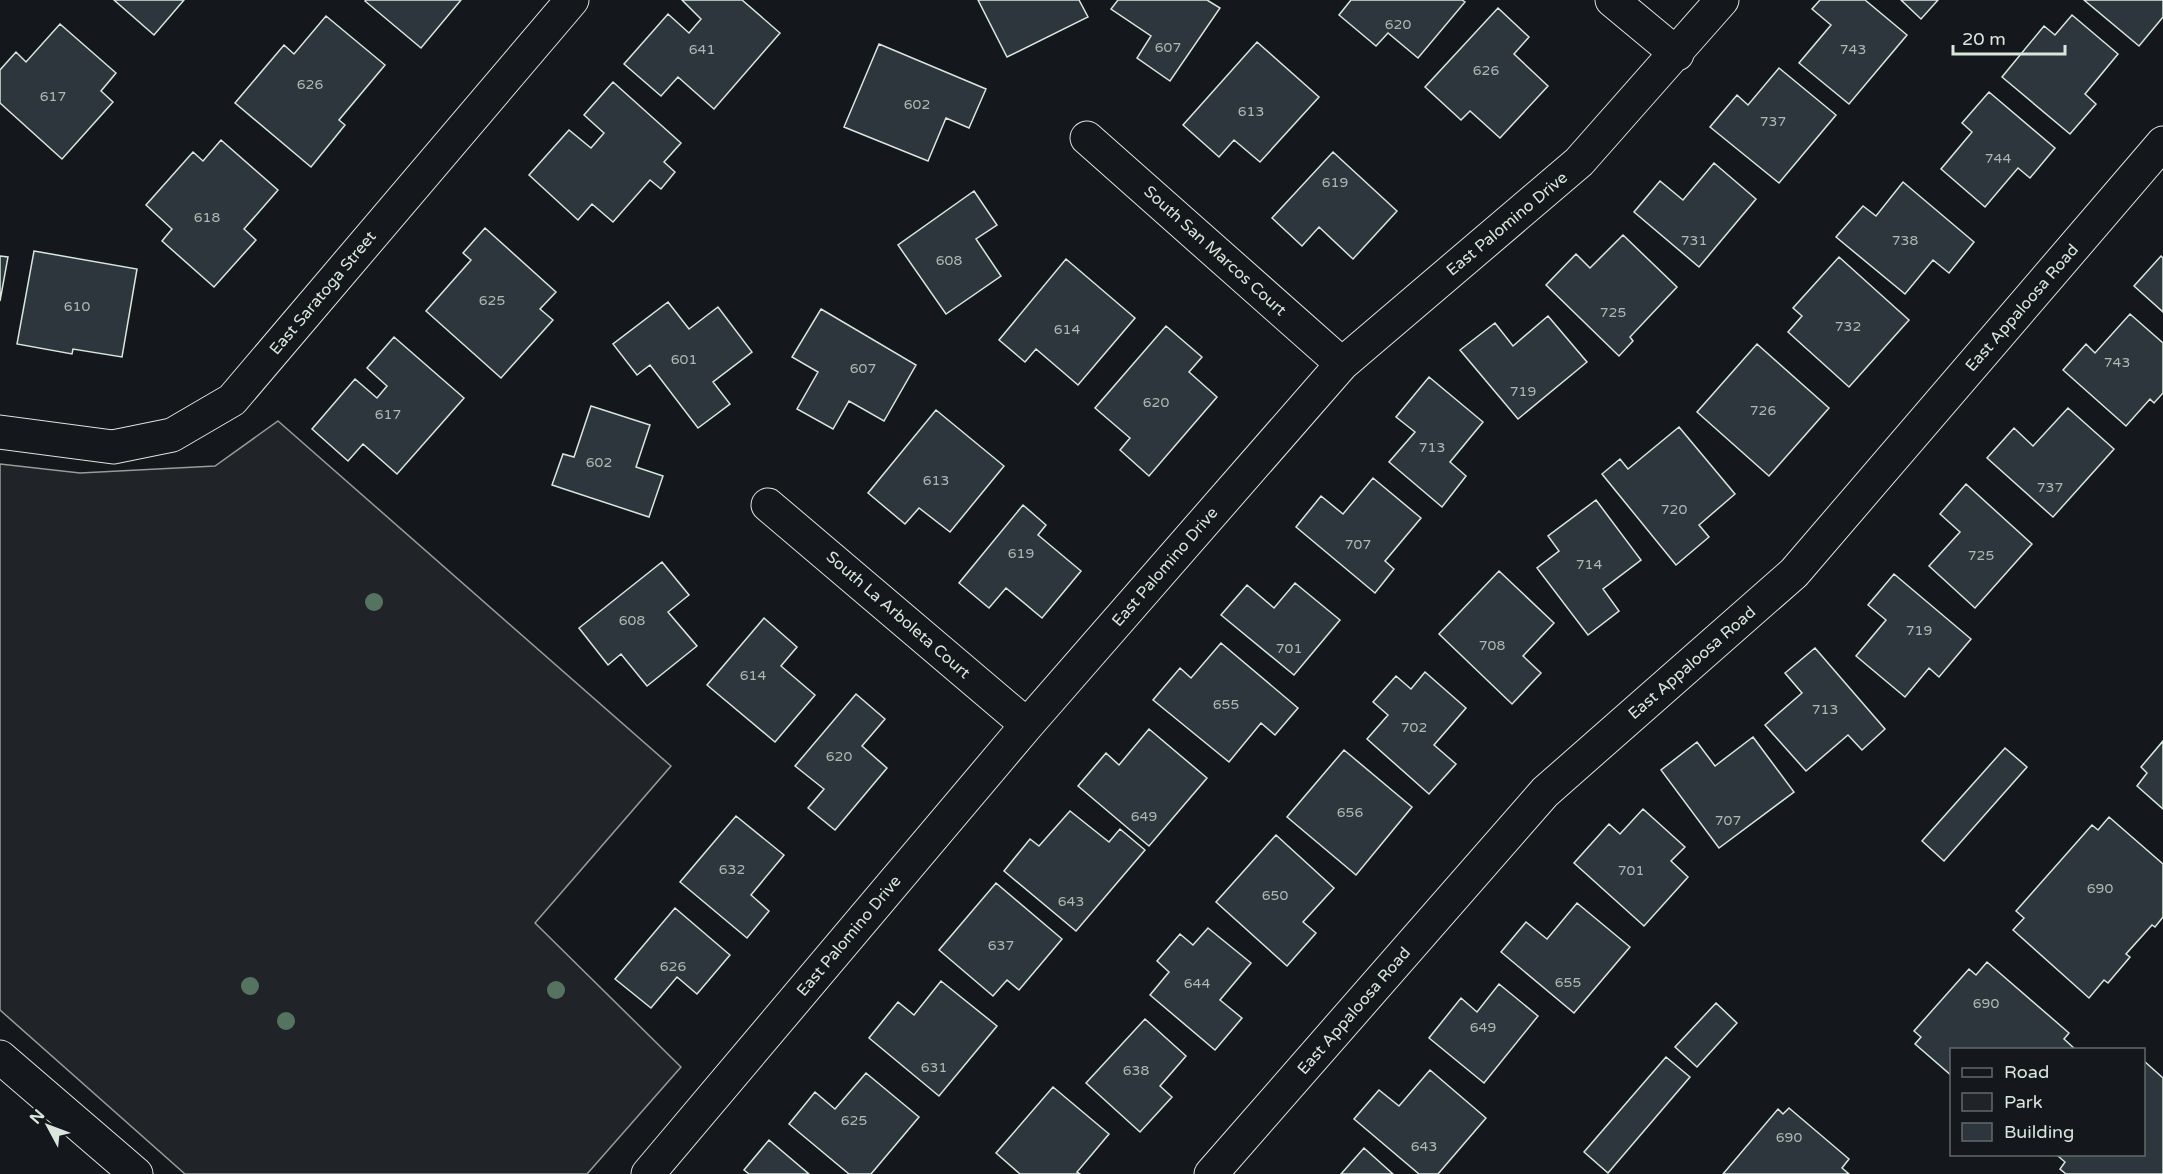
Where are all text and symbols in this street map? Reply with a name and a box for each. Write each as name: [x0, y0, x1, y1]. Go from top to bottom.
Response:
house number: 620: [1385, 16, 1411, 33]
scale bar: [1953, 18, 2066, 56]
text: 20 m: [1962, 28, 2006, 50]
house number: 607: [1155, 39, 1181, 56]
house number: 641: [689, 41, 715, 58]
house number: 743: [1840, 41, 1866, 58]
house number: 626: [1473, 62, 1499, 79]
house number: 626: [297, 76, 323, 93]
house number: 617: [40, 88, 66, 105]
house number: 602: [904, 96, 930, 113]
house number: 613: [1238, 103, 1264, 120]
house number: 737: [1760, 113, 1786, 130]
house number: 744: [1985, 150, 2011, 167]
street label: East Palomino Drive: [1442, 168, 1572, 280]
house number: 619: [1322, 174, 1348, 191]
street label: South San Marcos Court: [1140, 182, 1290, 320]
house number: 618: [194, 209, 220, 226]
street label: East Saratoga Street: [265, 227, 381, 359]
house number: 731: [1681, 232, 1707, 249]
house number: 738: [1892, 232, 1918, 249]
street label: East Appaloosa Road: [1961, 240, 2083, 376]
house number: 608: [936, 252, 962, 269]
house number: 625: [479, 292, 505, 309]
house number: 610: [64, 298, 90, 315]
house number: 725: [1600, 304, 1626, 321]
house number: 732: [1835, 318, 1861, 335]
house number: 614: [1054, 321, 1080, 338]
house number: 601: [671, 351, 697, 368]
house number: 743: [2104, 354, 2130, 371]
house number: 607: [850, 360, 876, 377]
house number: 719: [1510, 383, 1536, 400]
house number: 620: [1143, 394, 1169, 411]
house number: 726: [1750, 402, 1776, 419]
house number: 617: [375, 406, 401, 423]
house number: 713: [1419, 439, 1445, 456]
house number: 602: [586, 454, 612, 471]
house number: 613: [923, 472, 949, 489]
house number: 737: [2037, 479, 2063, 496]
house number: 720: [1661, 501, 1687, 518]
street label: East Palomino Drive: [1108, 503, 1222, 631]
house number: 707: [1345, 536, 1371, 553]
house number: 619: [1008, 545, 1034, 562]
street label: South La Arboleta Court: [822, 547, 974, 683]
house number: 725: [1968, 547, 1994, 564]
house number: 714: [1576, 556, 1602, 573]
street label: East Appaloosa Road: [1624, 602, 1760, 724]
house number: 608: [619, 612, 645, 629]
house number: 719: [1906, 622, 1932, 639]
house number: 708: [1479, 637, 1505, 654]
house number: 701: [1276, 640, 1302, 657]
house number: 614: [740, 667, 766, 684]
house number: 655: [1213, 696, 1239, 713]
house number: 713: [1812, 701, 1838, 718]
house number: 702: [1401, 719, 1427, 736]
house number: 620: [826, 748, 852, 765]
house number: 656: [1337, 804, 1363, 821]
house number: 649: [1131, 808, 1157, 825]
house number: 707: [1715, 812, 1741, 829]
house number: 632: [719, 861, 745, 878]
house number: 701: [1618, 862, 1644, 879]
street label: East Palomino Drive: [793, 871, 905, 1001]
house number: 690: [2087, 880, 2113, 897]
house number: 650: [1262, 887, 1288, 904]
house number: 643: [1058, 893, 1084, 910]
house number: 637: [988, 937, 1014, 954]
street label: East Appaloosa Road: [1293, 943, 1415, 1079]
house number: 626: [660, 958, 686, 975]
house number: 655: [1555, 974, 1581, 991]
house number: 644: [1184, 975, 1210, 992]
house number: 690: [1973, 995, 1999, 1012]
house number: 649: [1470, 1019, 1496, 1036]
legend: [1950, 1048, 2145, 1156]
house number: 631: [921, 1059, 947, 1076]
text: Road: [2004, 1061, 2049, 1083]
house number: 638: [1123, 1062, 1149, 1079]
text: Park: [2004, 1091, 2043, 1113]
north arrow: [18, 1096, 78, 1156]
text: N: [26, 1105, 49, 1128]
house number: 625: [841, 1112, 867, 1129]
text: Building: [2004, 1121, 2074, 1143]
house number: 690: [1776, 1129, 1802, 1146]
house number: 643: [1411, 1138, 1437, 1155]

